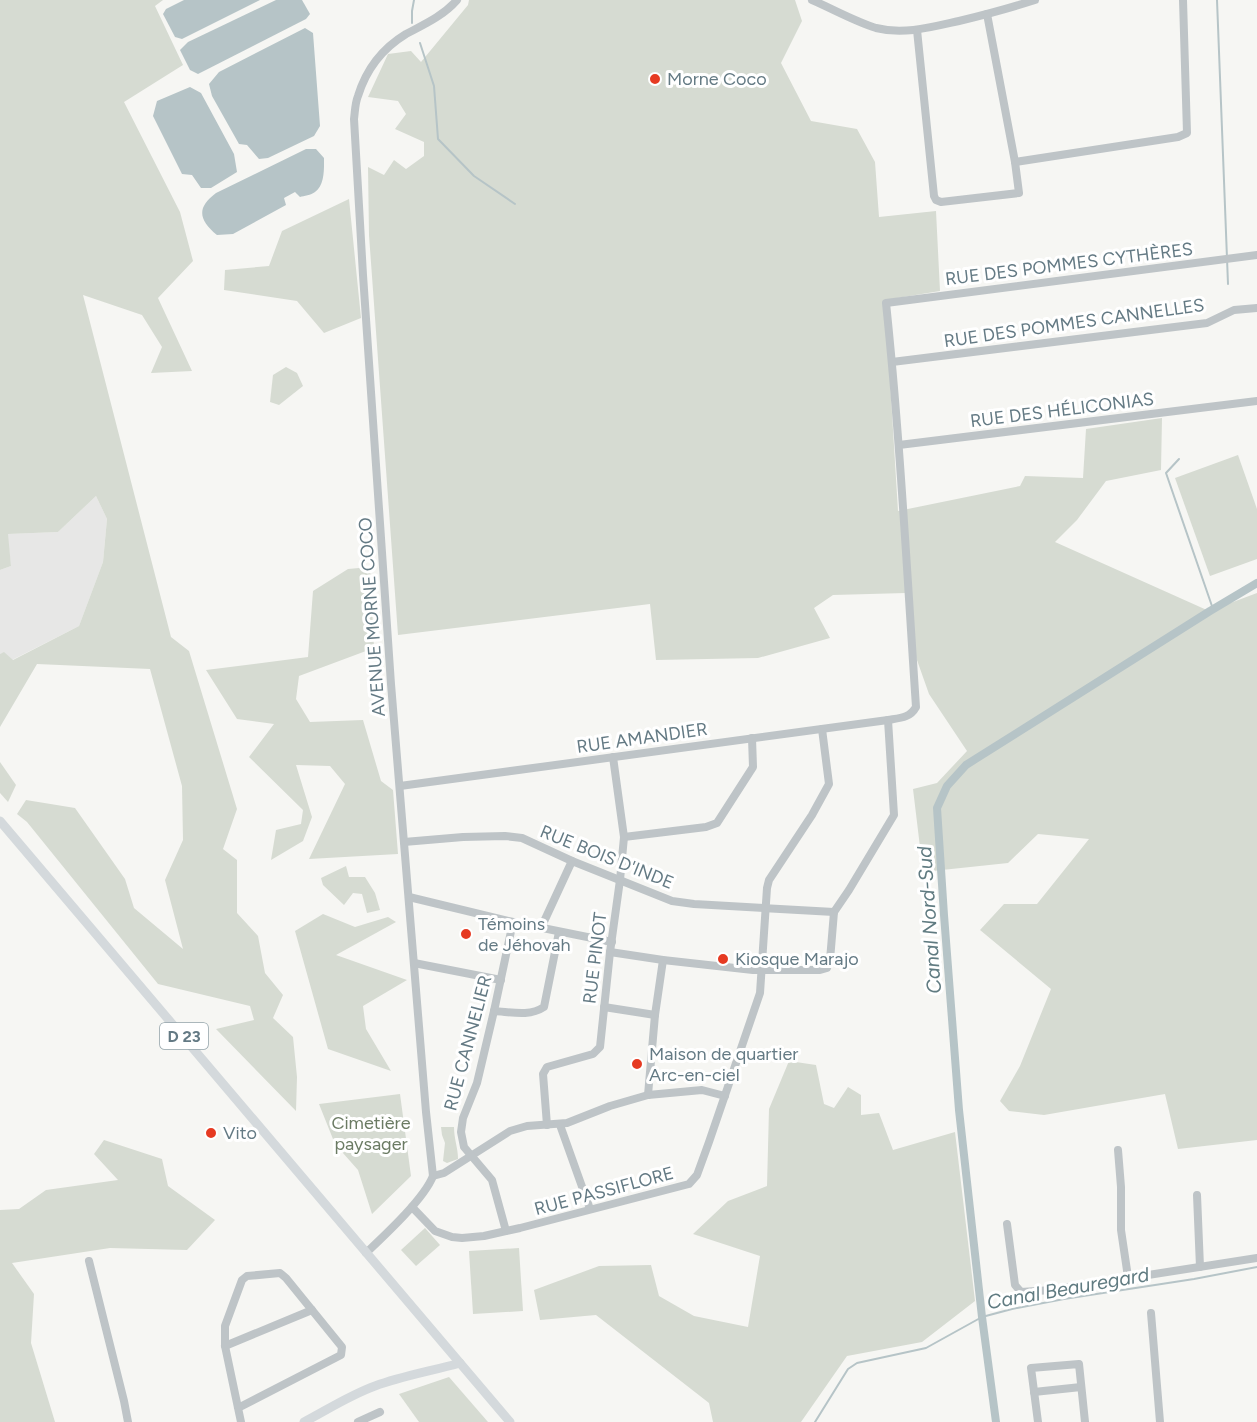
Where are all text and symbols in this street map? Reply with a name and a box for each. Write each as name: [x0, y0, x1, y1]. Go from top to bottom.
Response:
place label: Morne Coco: [667, 68, 767, 90]
marker: Morne Coco: [648, 72, 662, 86]
street label: RUE DES POMMES CYTHÈRES: [944, 238, 1194, 290]
street label: RUE DES POMMES CANNELLES: [942, 294, 1206, 352]
street label: RUE DES HÉLICONIAS: [969, 388, 1155, 432]
street label: AVENUE MORNE COCO: [354, 517, 390, 717]
street label: RUE AMANDIER: [575, 718, 709, 758]
street label: RUE BOIS D'INDE: [537, 820, 677, 894]
water label: Canal Nord-Sud: [912, 845, 946, 994]
street label: RUE PINOT: [578, 911, 612, 1005]
place label: Témoins de Jéhovah: [478, 913, 571, 956]
marker: Témoins de Jéhovah: [459, 927, 473, 941]
place label: Kiosque Marajo: [735, 948, 859, 970]
marker: Kiosque Marajo: [716, 952, 730, 966]
street label: RUE CANNELIER: [439, 973, 497, 1113]
road number: D 23: [160, 1023, 208, 1049]
place label: Maison de quartier Arc-en-ciel: [649, 1043, 798, 1086]
marker: Maison de quartier Arc-en-ciel: [630, 1057, 644, 1071]
park label: Cimetière paysager: [331, 1112, 411, 1155]
place label: Vito: [223, 1122, 257, 1144]
marker: Vito: [204, 1126, 218, 1140]
street label: RUE PASSIFLORE: [532, 1162, 676, 1220]
water label: Canal Beauregard: [985, 1262, 1151, 1314]

